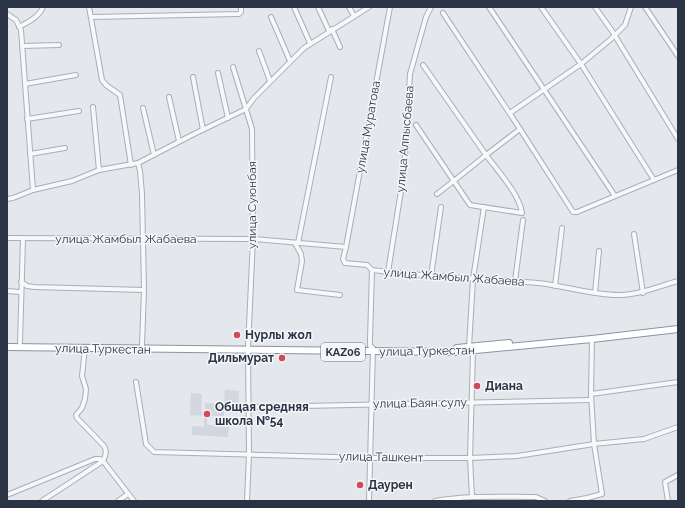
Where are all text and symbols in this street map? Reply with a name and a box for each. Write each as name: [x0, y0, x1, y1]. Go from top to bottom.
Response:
street label: улица Муратова: [353, 80, 383, 174]
street label: улица Алпысбаева: [393, 85, 417, 193]
street label: улица Суюнбая: [245, 161, 259, 249]
street label: улица Жамбыл Жабаева: [55, 232, 197, 246]
street label: улица Жамбыл Жабаева: [383, 265, 525, 289]
place label: Нурлы жол: [245, 328, 312, 342]
marker: Нурлы жол: [232, 330, 242, 340]
street label: улица Туркестан: [55, 341, 151, 357]
road number: KАZ06: [321, 343, 365, 361]
street label: улица Туркестан: [379, 343, 475, 359]
place label: Дильмурат: [208, 351, 274, 365]
marker: Дильмурат: [277, 353, 287, 363]
place label: Диана: [485, 379, 523, 393]
marker: Диана: [472, 381, 482, 391]
street label: улица Баян сулу: [373, 395, 468, 411]
place label: Общая средняя школа №54: [215, 400, 309, 428]
marker: Общая средняя школа №54: [202, 409, 212, 419]
street label: улица Ташкент: [339, 449, 424, 465]
place label: Даурен: [368, 478, 413, 492]
marker: Даурен: [355, 480, 365, 490]

